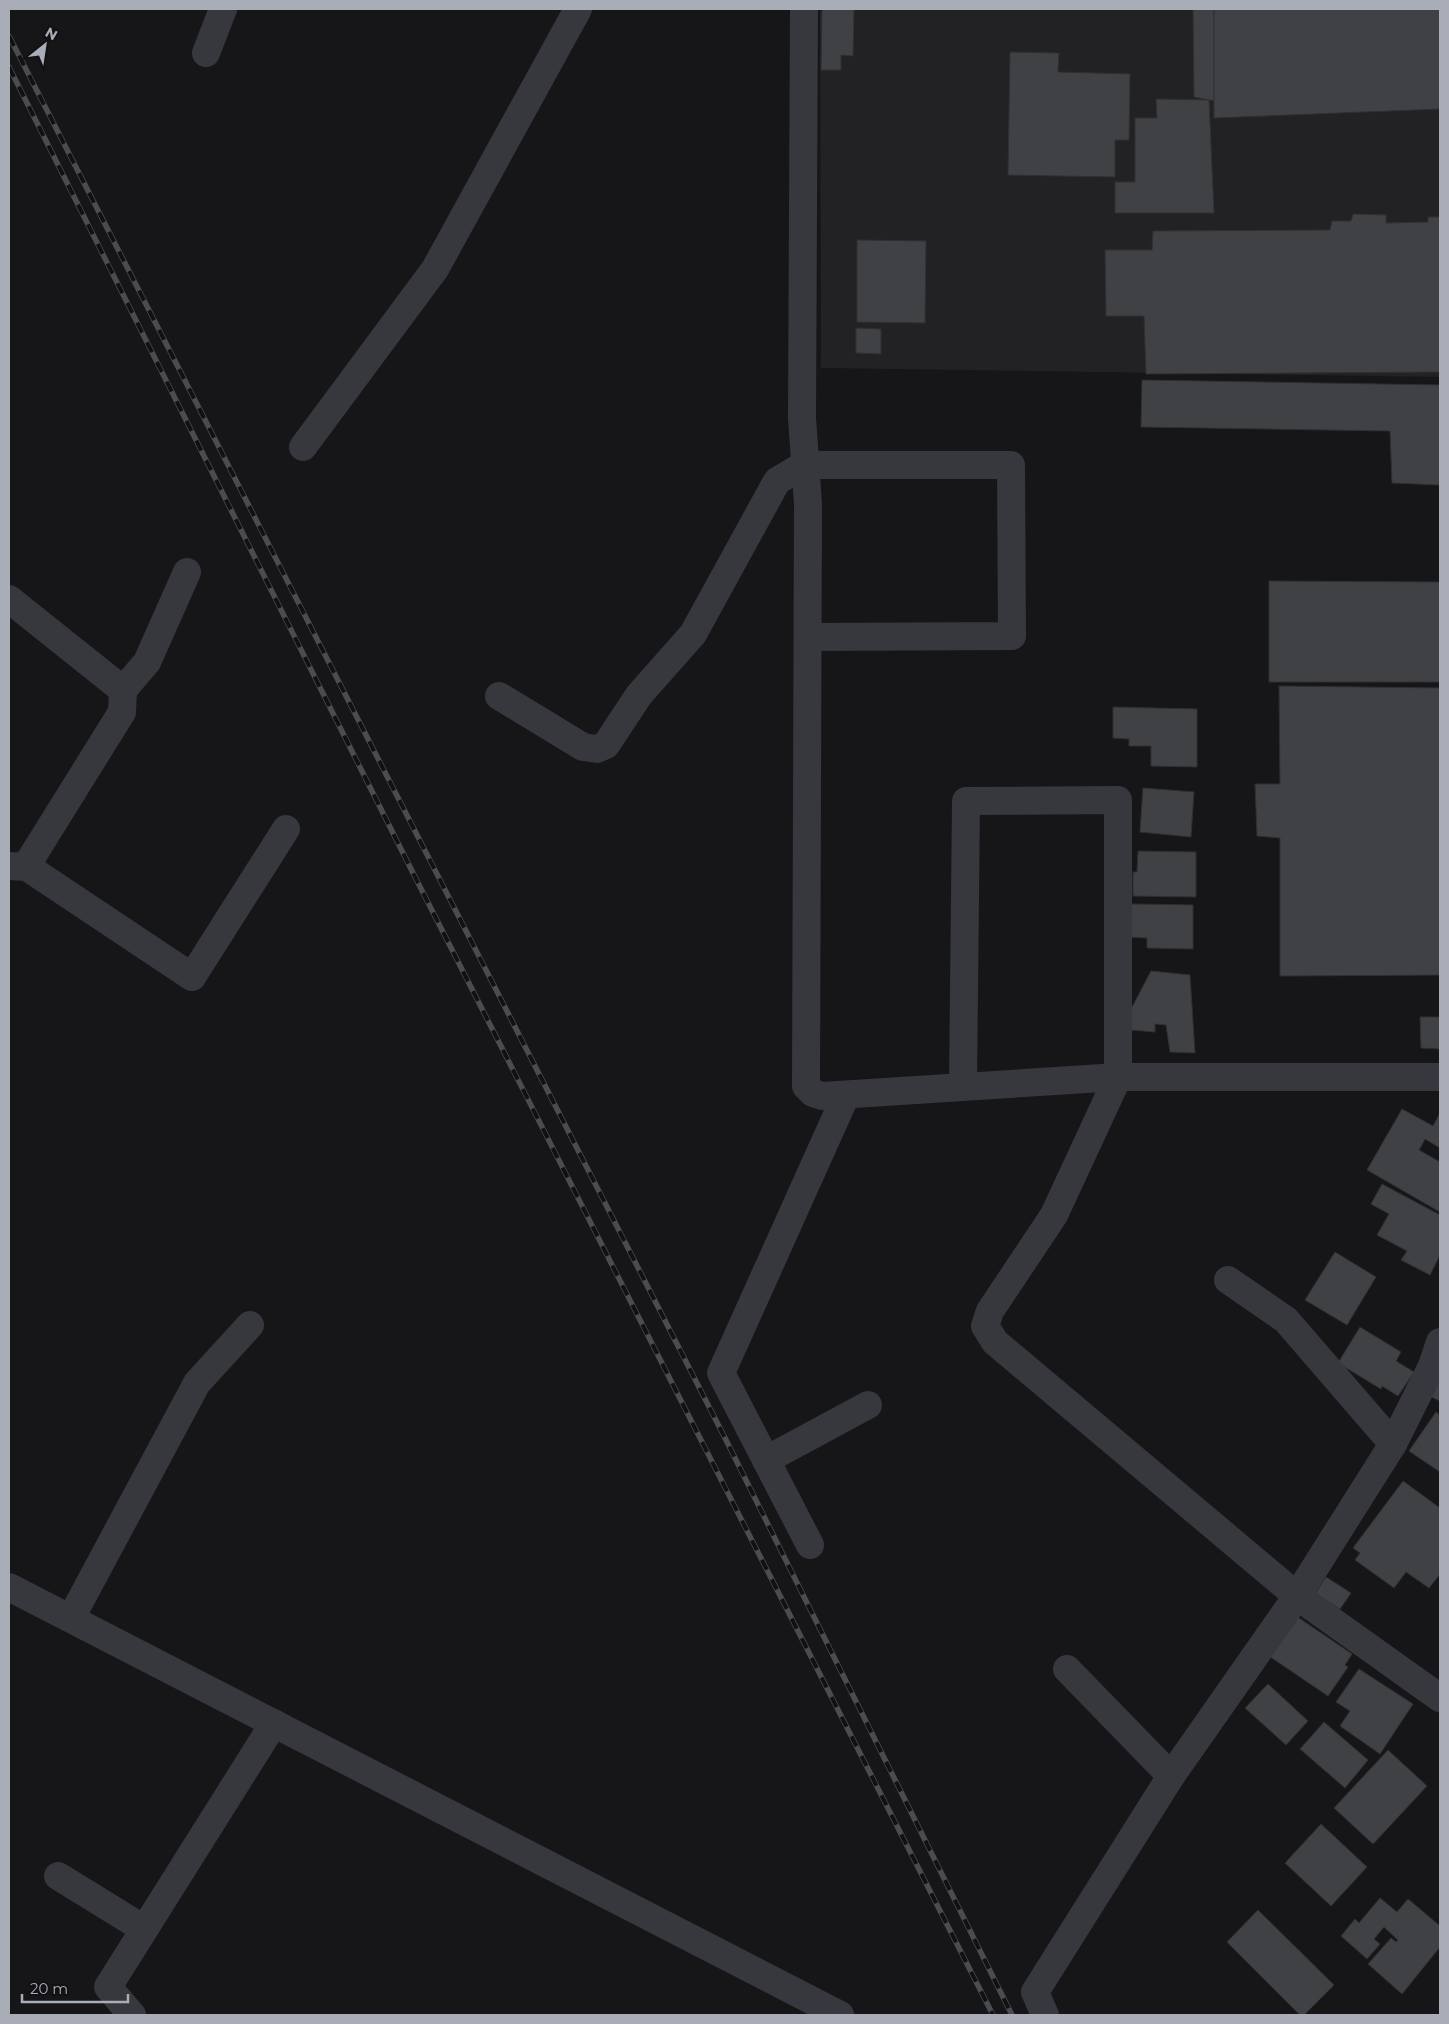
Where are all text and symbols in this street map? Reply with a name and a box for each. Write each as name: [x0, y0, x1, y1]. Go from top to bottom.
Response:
north arrow: [20, 20, 70, 70]
text: N: [42, 23, 61, 44]
scale bar: [22, 1972, 129, 2004]
text: 20 m: [30, 1979, 68, 1998]

